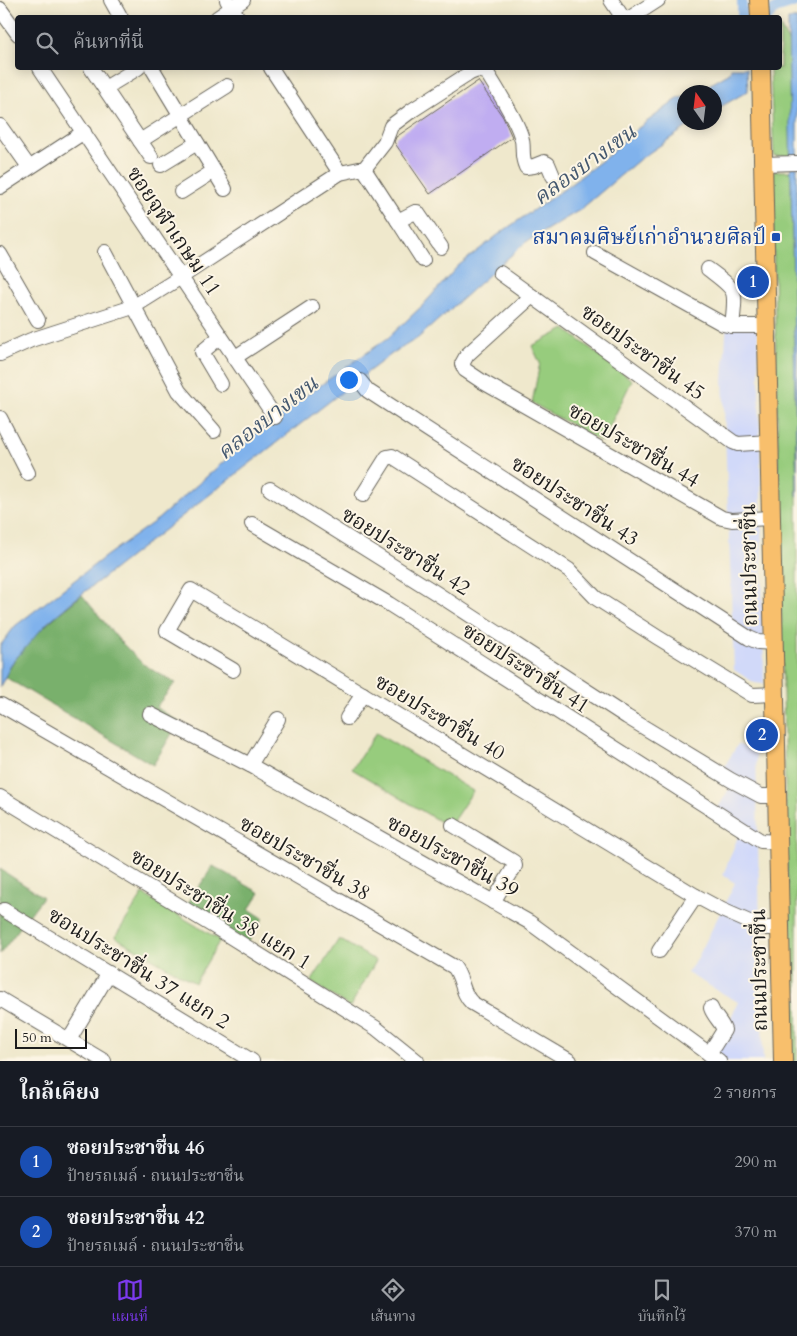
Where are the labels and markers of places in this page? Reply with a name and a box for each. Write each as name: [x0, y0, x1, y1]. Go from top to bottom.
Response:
place label: สมาคมศิษย์เก่าอํานวยศิลป์: [533, 223, 766, 252]
marker: สมาคมศิษย์เก่าอํานวยศิลป์: [770, 231, 782, 243]
pin: 1: [737, 263, 769, 301]
pin: 2: [746, 716, 778, 754]

